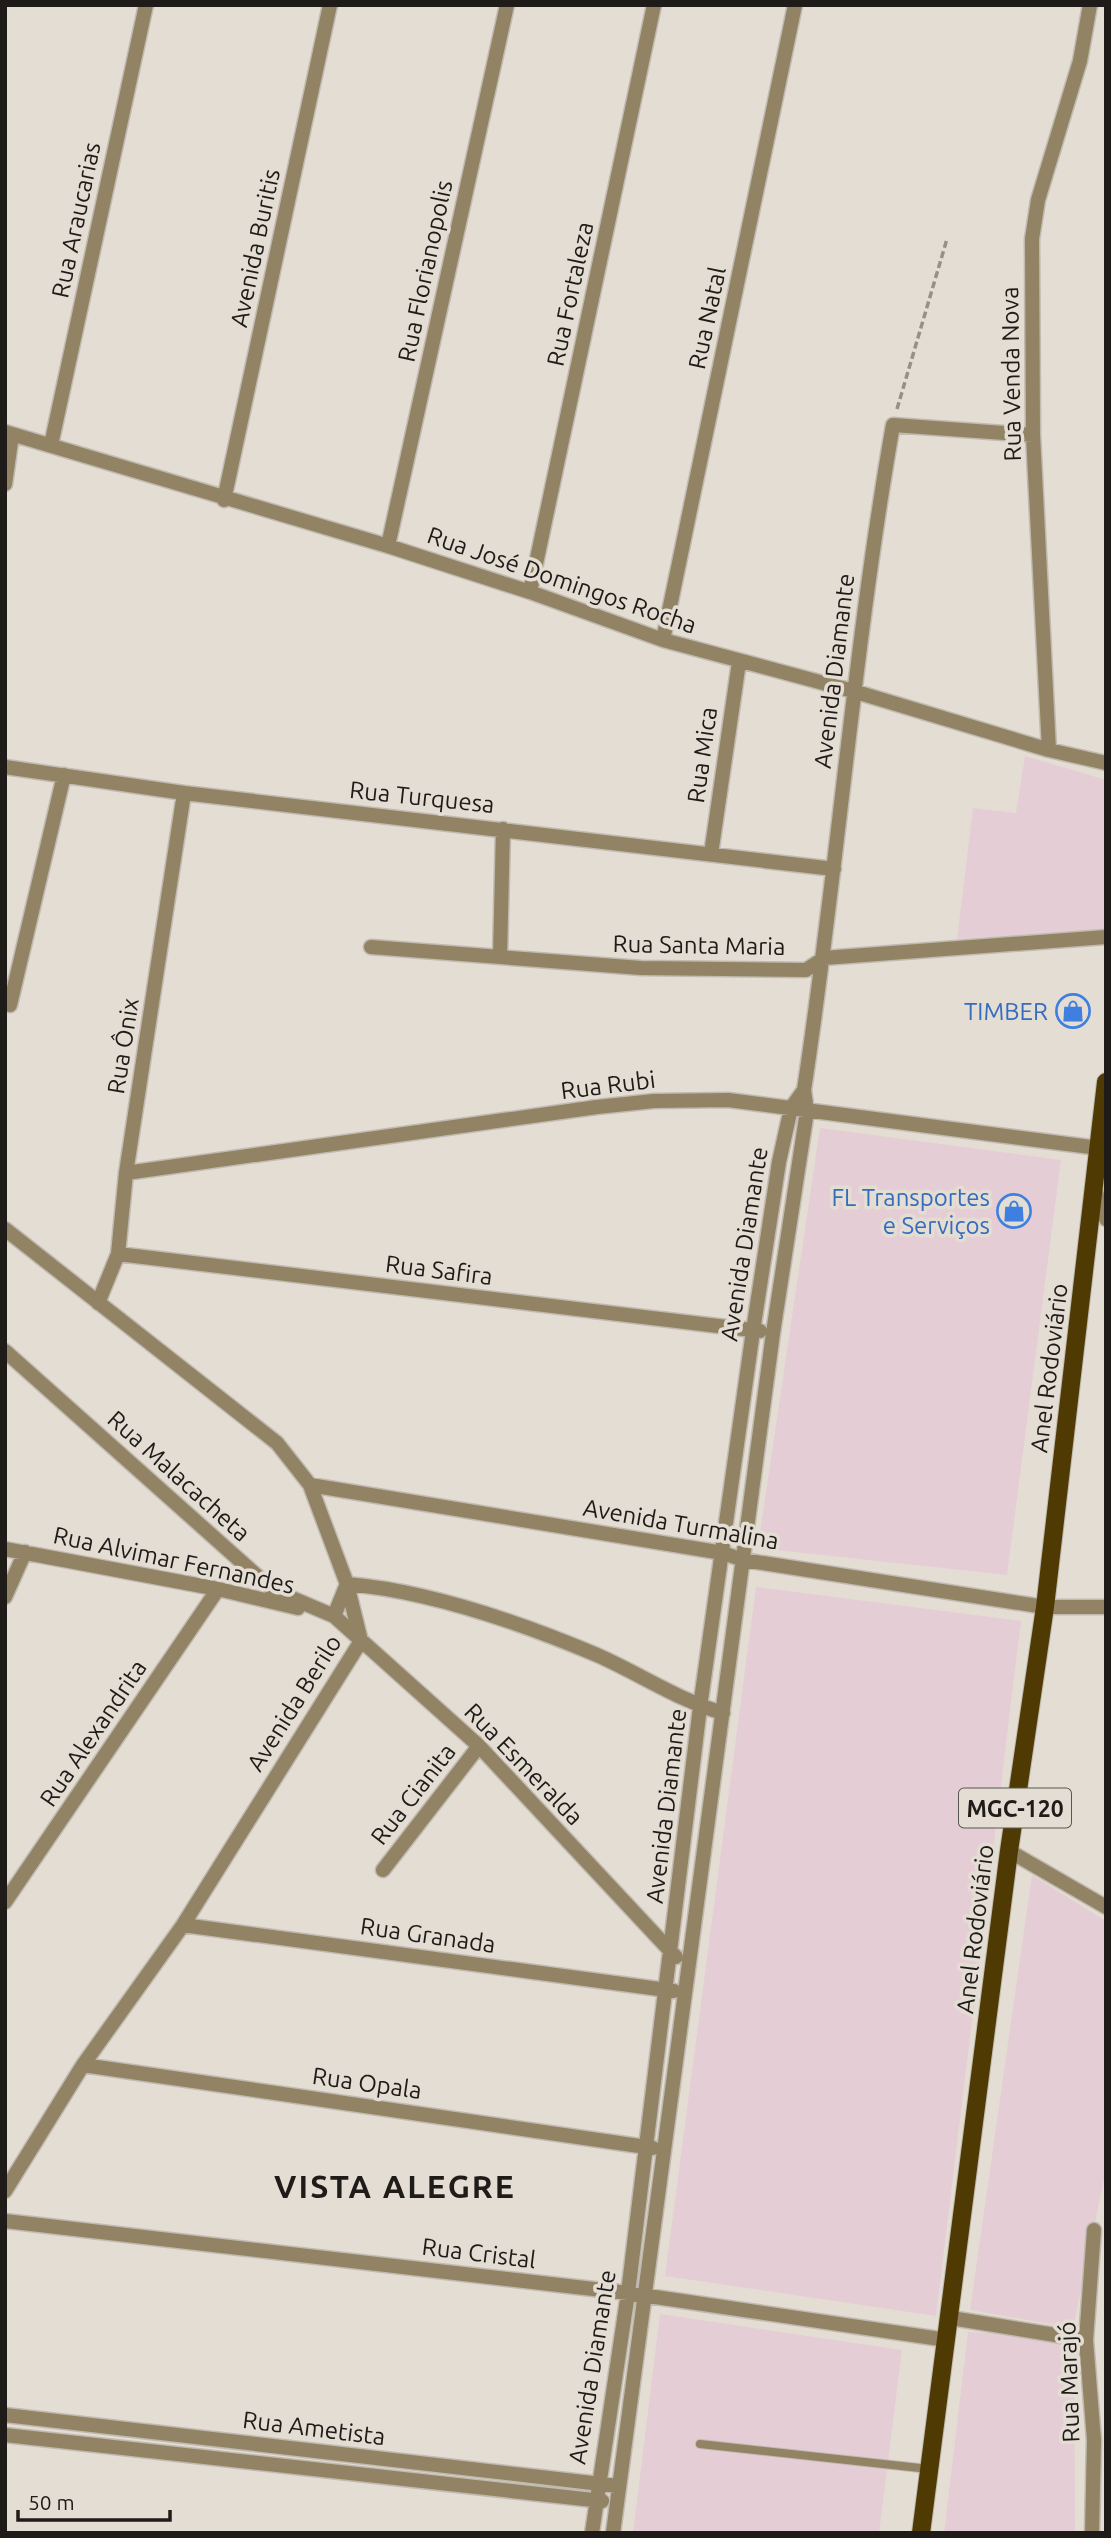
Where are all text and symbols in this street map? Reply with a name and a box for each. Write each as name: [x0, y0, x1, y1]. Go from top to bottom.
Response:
street label: Rua Araucarias: [46, 140, 106, 300]
street label: Avenida Buritis: [225, 166, 285, 330]
street label: Rua Florianopolis: [393, 178, 457, 364]
street label: Rua Fortaleza: [542, 219, 598, 369]
street label: Rua Natal: [683, 264, 731, 372]
street label: Rua Venda Nova: [996, 286, 1026, 462]
street label: Rua José Domingos Rocha: [424, 521, 700, 639]
street label: Avenida Diamante: [809, 572, 859, 770]
street label: Rua Mica: [682, 705, 722, 805]
street label: Rua Turquesa: [348, 776, 496, 818]
street label: Rua Santa Maria: [612, 930, 786, 960]
shop icon: TIMBER: [1054, 992, 1092, 1030]
street label: Rua Ônix: [101, 996, 144, 1096]
place label: TIMBER: [964, 998, 1048, 1025]
street label: Rua Rubi: [559, 1066, 657, 1104]
street label: Avenida Diamante: [715, 1145, 773, 1343]
place label: FL Transportes e Serviços: [831, 1184, 990, 1239]
shop icon: FL Transportes e Serviços: [995, 1192, 1033, 1230]
street label: Rua Safira: [384, 1250, 494, 1290]
street label: Anel Rodoviário: [1025, 1282, 1073, 1454]
street label: Rua Malacacheta: [102, 1405, 256, 1547]
street label: Avenida Turmalina: [581, 1493, 781, 1555]
street label: Rua Alvimar Fernandes: [51, 1521, 297, 1599]
street label: Avenida Berilo: [241, 1630, 347, 1776]
street label: Rua Alexandrita: [34, 1655, 152, 1811]
street label: Rua Esmeralda: [459, 1698, 589, 1830]
street label: Avenida Diamante: [641, 1707, 691, 1905]
street label: Rua Cianita: [365, 1738, 461, 1850]
road number: MGC-120: [959, 1788, 1071, 1828]
street label: Anel Rodoviário: [951, 1843, 999, 2015]
street label: Rua Granada: [359, 1912, 497, 1958]
street label: Rua Opala: [311, 2062, 423, 2104]
district label: VISTA ALEGRE: [274, 2168, 516, 2204]
street label: Rua Cristal: [421, 2233, 537, 2273]
street label: Avenida Diamante: [563, 2268, 621, 2466]
street label: Rua Marajó: [1053, 2321, 1085, 2443]
street label: Rua Ametista: [241, 2406, 387, 2450]
scale bar: [18, 2478, 170, 2522]
text: 50 m: [28, 2490, 75, 2514]

